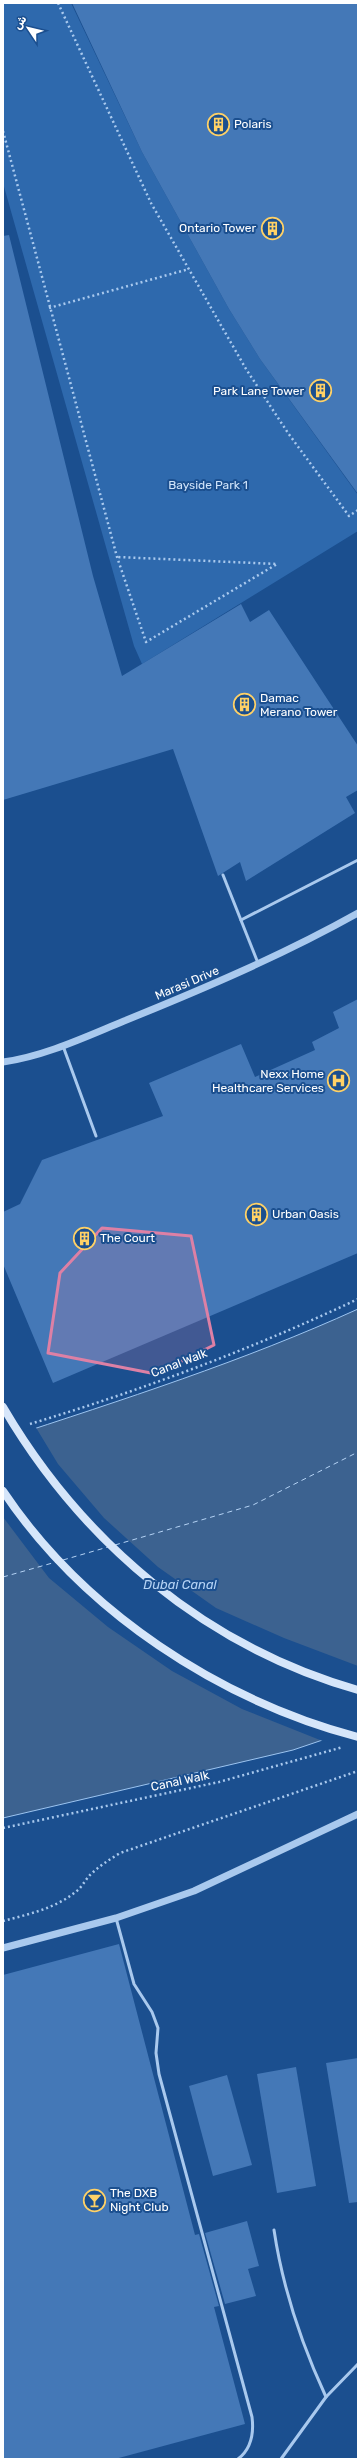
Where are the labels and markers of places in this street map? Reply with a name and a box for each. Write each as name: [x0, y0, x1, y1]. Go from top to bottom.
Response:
building icon: Polaris: [205, 111, 231, 137]
place label: Polaris: [234, 117, 272, 131]
building icon: Ontario Tower: [259, 215, 285, 241]
place label: Ontario Tower: [179, 221, 256, 235]
building icon: Park Lane Tower: [307, 378, 333, 404]
place label: Park Lane Tower: [213, 384, 304, 398]
place label: Damac Merano Tower: [260, 691, 338, 719]
building icon: Damac Merano Tower: [231, 692, 257, 718]
place label: Nexx Home Healthcare Services: [212, 1067, 324, 1095]
hospital icon: Nexx Home Healthcare Services: [326, 1068, 352, 1094]
building icon: Urban Oasis: [244, 1201, 270, 1227]
place label: Urban Oasis: [272, 1207, 339, 1221]
building icon: The Court: [72, 1225, 98, 1251]
place label: The Court: [100, 1231, 155, 1245]
place label: The DXB Night Club: [110, 2186, 169, 2214]
bar icon: The DXB Night Club: [81, 2187, 107, 2213]

